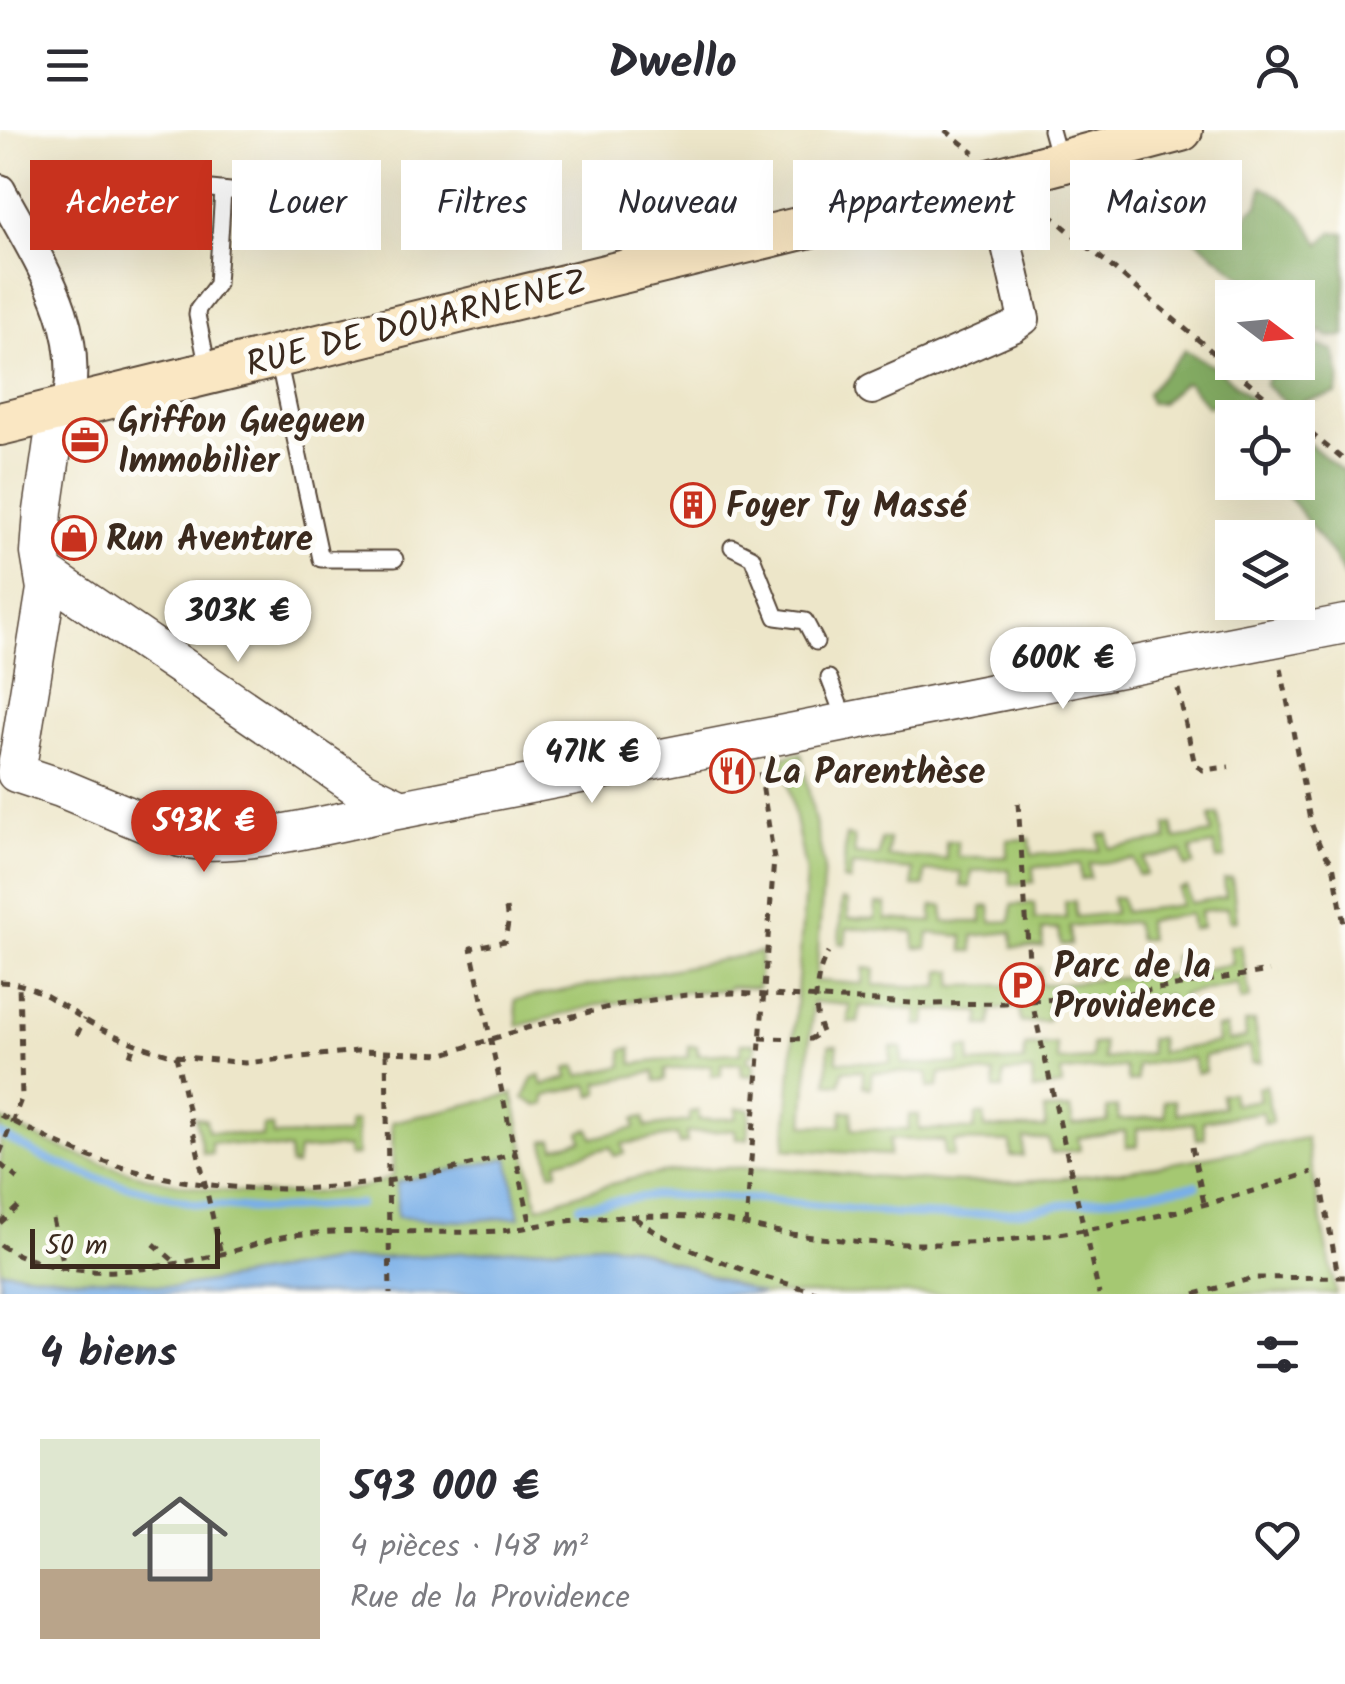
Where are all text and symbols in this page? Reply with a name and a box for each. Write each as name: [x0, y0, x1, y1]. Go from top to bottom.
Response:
text: Dwello: [608, 29, 737, 101]
icon: menu: [40, 38, 95, 93]
icon: person: [1250, 38, 1305, 93]
chip: Acheter: [30, 160, 212, 250]
chip: Louer: [232, 160, 381, 250]
chip: Filtres: [401, 160, 562, 250]
chip: Nouveau: [582, 160, 773, 250]
chip: Appartement: [793, 160, 1050, 250]
chip: Maison: [1070, 160, 1242, 250]
street label: RUE DE DOUARNENEZ: [240, 255, 593, 394]
north arrow: [1215, 280, 1315, 380]
map controls: [1215, 280, 1315, 620]
place label: Griffon Gueguen Immobilier: [118, 395, 365, 491]
button: locate: [1215, 400, 1315, 500]
office icon: Griffon Gueguen Immobilier: [62, 417, 108, 463]
place label: Foyer Ty Massé: [726, 480, 968, 536]
building icon: Foyer Ty Massé: [670, 482, 716, 528]
place label: Run Aventure: [106, 513, 313, 569]
shop icon: Run Aventure: [51, 515, 97, 561]
button: layers: [1215, 520, 1315, 620]
pin: 303K €: [157, 580, 319, 665]
text: 303K €: [186, 587, 290, 638]
pin: 600K €: [982, 627, 1144, 712]
text: 600K €: [1012, 634, 1114, 685]
pin: 471K €: [511, 721, 673, 806]
text: 471K €: [545, 728, 639, 779]
place label: La Parenthèse: [764, 746, 985, 802]
restaurant icon: La Parenthèse: [709, 748, 755, 794]
pin: 593K €: [123, 790, 285, 875]
text: 593K €: [153, 797, 255, 848]
place label: Parc de la Providence: [1054, 940, 1215, 1036]
parking icon: Parc de la Providence: [999, 962, 1045, 1008]
scale bar: [30, 1224, 220, 1268]
text: 50 m: [45, 1224, 108, 1269]
text: 4 biens: [40, 1321, 177, 1388]
icon: filters: [1250, 1327, 1305, 1382]
text: 593 000 €: [350, 1455, 539, 1522]
icon: home: [120, 1479, 240, 1599]
icon: heart: [1250, 1512, 1305, 1567]
text: 4 pièces · 148 m²: [350, 1522, 588, 1573]
text: Rue de la Providence: [350, 1573, 630, 1624]

